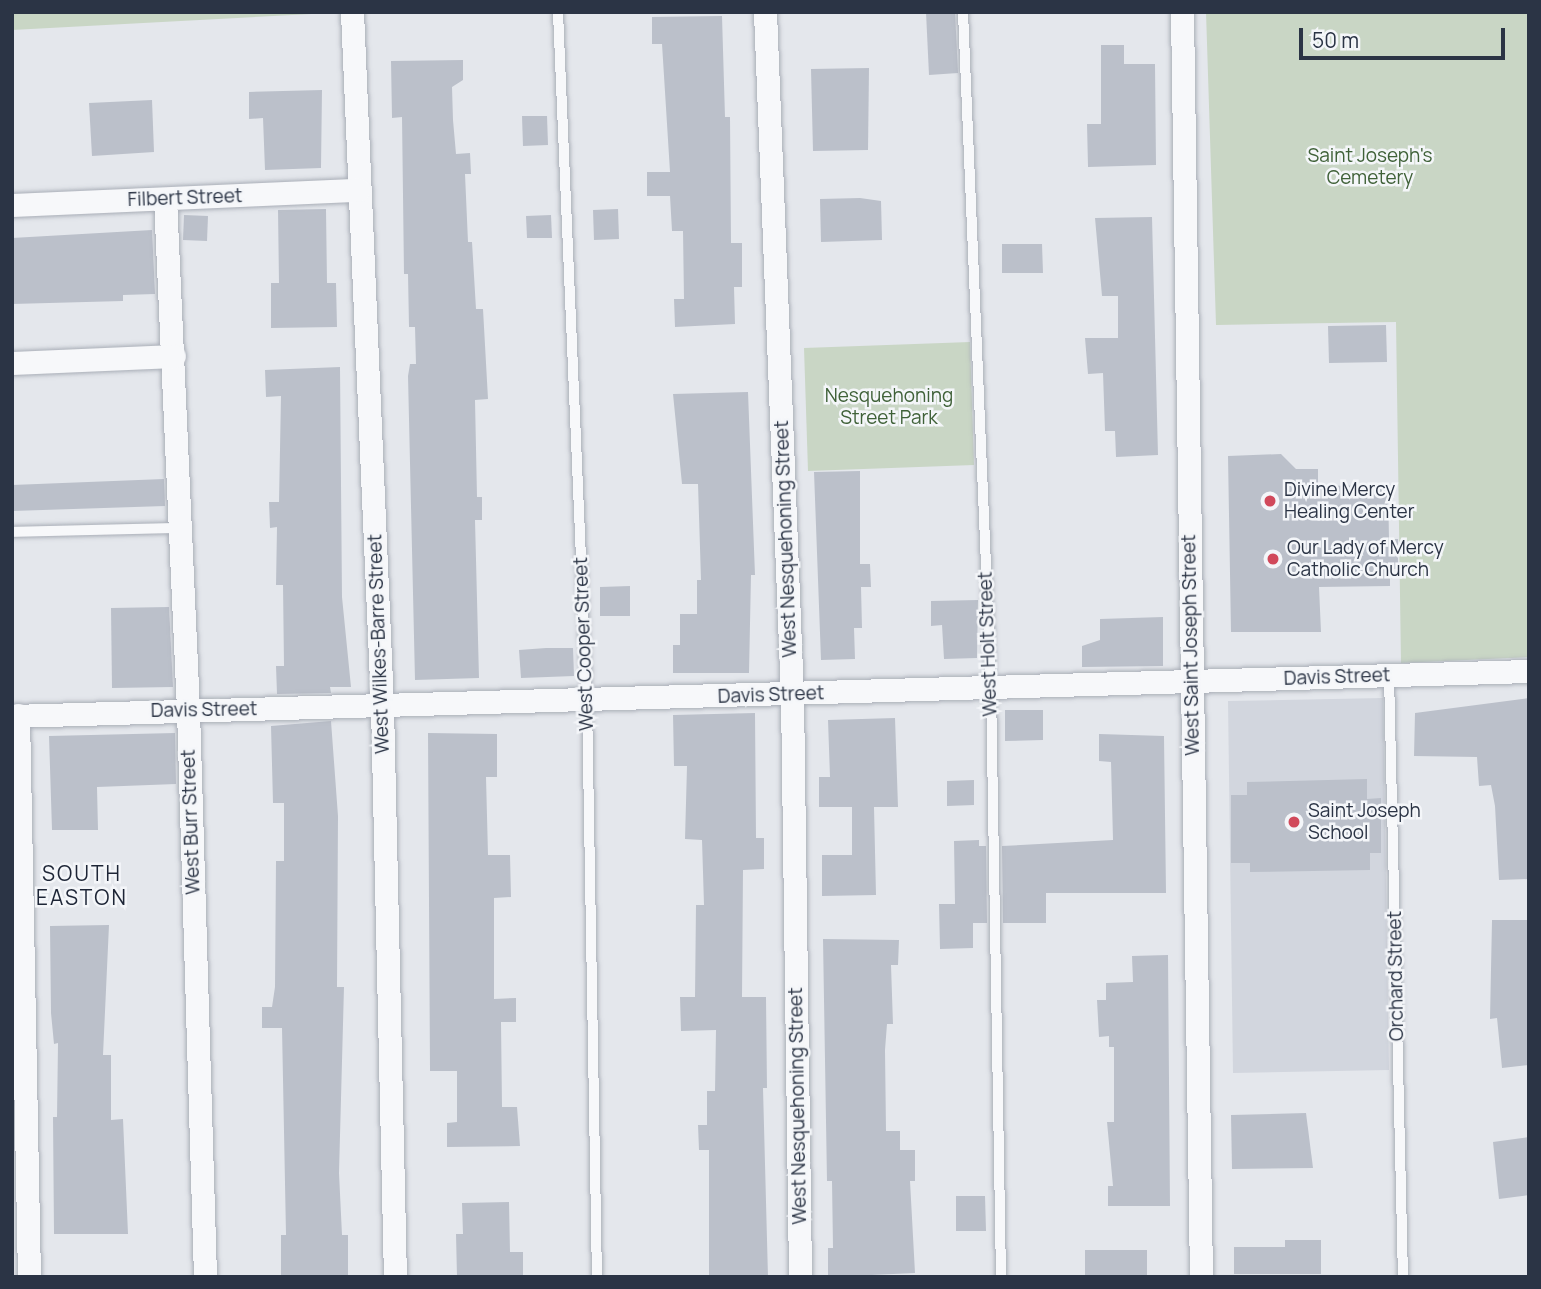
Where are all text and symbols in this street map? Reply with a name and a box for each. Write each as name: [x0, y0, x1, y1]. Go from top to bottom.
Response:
scale bar: [1303, 14, 1510, 58]
text: 50 m: [1312, 26, 1359, 54]
park label: Saint Joseph's Cemetery: [1308, 145, 1432, 189]
street label: Filbert Street: [127, 185, 243, 211]
park label: Nesquehoning Street Park: [825, 385, 953, 429]
street label: West Nesquehoning Street: [770, 420, 802, 658]
place label: Divine Mercy Healing Center: [1284, 479, 1415, 523]
marker: Divine Mercy Healing Center: [1262, 493, 1278, 509]
street label: West Wilkes-Barre Street: [364, 534, 394, 754]
street label: West Saint Joseph Street: [1178, 534, 1204, 756]
place label: Our Lady of Mercy Catholic Church: [1287, 537, 1444, 581]
marker: Our Lady of Mercy Catholic Church: [1265, 551, 1281, 567]
street label: West Cooper Street: [570, 557, 598, 731]
street label: West Holt Street: [974, 571, 1002, 717]
street label: Davis Street: [1283, 664, 1391, 690]
street label: Davis Street: [717, 682, 825, 708]
street label: Davis Street: [151, 698, 257, 722]
street label: West Burr Street: [177, 749, 205, 895]
place label: Saint Joseph School: [1308, 800, 1421, 844]
marker: Saint Joseph School: [1286, 814, 1302, 830]
district label: SOUTH EASTON: [37, 860, 127, 910]
street label: Orchard Street: [1383, 911, 1409, 1041]
street label: West Nesquehoning Street: [785, 987, 811, 1225]

